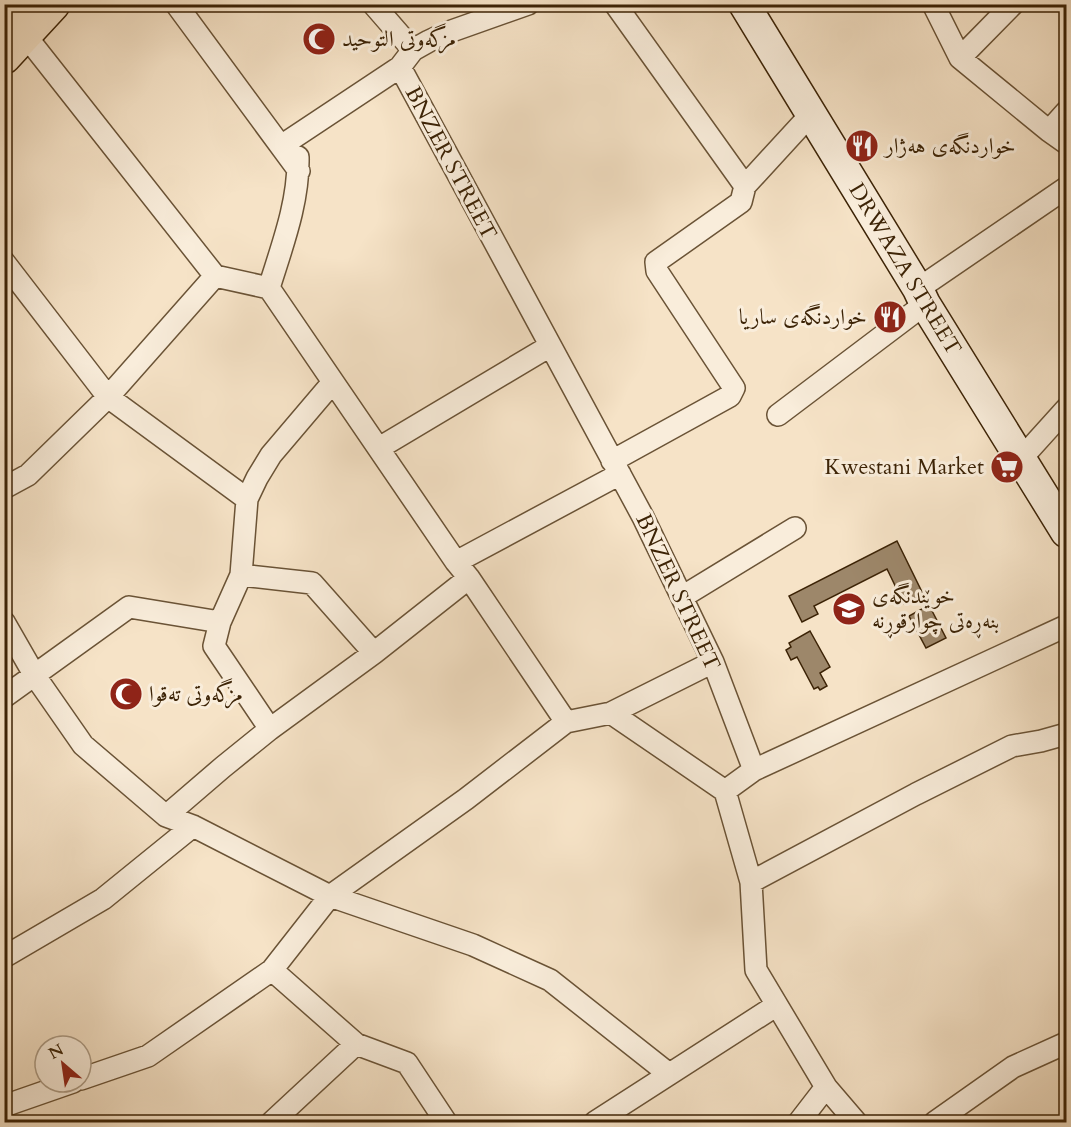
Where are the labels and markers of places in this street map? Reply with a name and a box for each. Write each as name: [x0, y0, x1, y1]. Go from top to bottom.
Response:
mosque icon: مزگەوتی التوحيد: [301, 21, 337, 57]
place label: مزگەوتی التوحيد: [342, 23, 456, 54]
restaurant icon: خواردنگەی هەژار: [844, 128, 880, 164]
place label: خواردنگەی هەژار: [883, 131, 1016, 161]
restaurant icon: خواردنگەی ساریا: [872, 299, 908, 335]
place label: خواردنگەی ساریا: [739, 302, 867, 332]
supermarket icon: Kwestani Market: [989, 449, 1025, 485]
place label: Kwestani Market: [825, 452, 984, 482]
place label: خوێندنگەی بنەڕەتی چوارقوڕنە: [872, 581, 999, 639]
school or university icon: خوێندنگەی بنەڕەتی چوارقوڕنە: [831, 591, 867, 627]
mosque icon: مزگەوتی تەقوا: [108, 676, 144, 712]
place label: مزگەوتی تەقوا: [149, 678, 243, 709]

